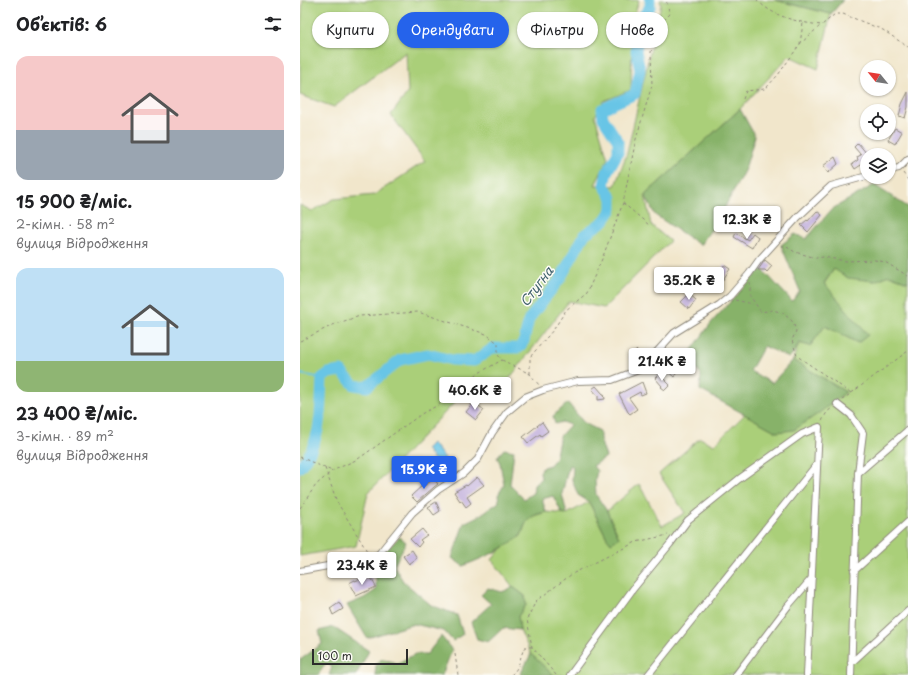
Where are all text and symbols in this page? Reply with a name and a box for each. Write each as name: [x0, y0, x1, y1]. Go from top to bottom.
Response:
text: Об’єктів: 6: [16, 11, 107, 37]
chip: Купити: [312, 12, 389, 48]
chip: Орендувати: [397, 12, 509, 48]
chip: Фільтри: [517, 12, 598, 48]
chip: Нове: [606, 12, 668, 48]
icon: filters: [262, 13, 284, 35]
north arrow: [860, 60, 896, 96]
map controls: [860, 60, 896, 184]
icon: home: [114, 82, 186, 154]
button: locate: [860, 104, 896, 140]
button: layers: [860, 148, 896, 184]
text: 15 900 ₴/міс.: [16, 188, 132, 214]
pin: 12.3K ₴: [710, 206, 784, 240]
text: 12.3K ₴: [723, 209, 771, 228]
text: 2-кімн. · 58 m²: [16, 214, 115, 233]
text: вулиця Відродження: [16, 233, 149, 252]
water label: Стугна: [515, 261, 558, 310]
pin: 35.2K ₴: [652, 267, 726, 301]
text: 35.2K ₴: [663, 270, 715, 289]
icon: home: [114, 294, 186, 366]
pin: 21.4K ₴: [625, 348, 699, 382]
text: 21.4K ₴: [638, 351, 686, 370]
pin: 40.6K ₴: [438, 377, 512, 411]
text: 40.6K ₴: [448, 380, 502, 399]
text: 23 400 ₴/міс.: [16, 400, 137, 426]
text: 3-кімн. · 89 m²: [16, 426, 114, 445]
text: вулиця Відродження: [16, 445, 149, 464]
pin: 15.9K ₴: [387, 456, 461, 490]
text: 15.9K ₴: [401, 459, 447, 478]
pin: 23.4K ₴: [325, 552, 399, 586]
text: 23.4K ₴: [336, 555, 388, 574]
scale bar: [312, 647, 408, 666]
text: 100 m: [318, 647, 352, 664]

